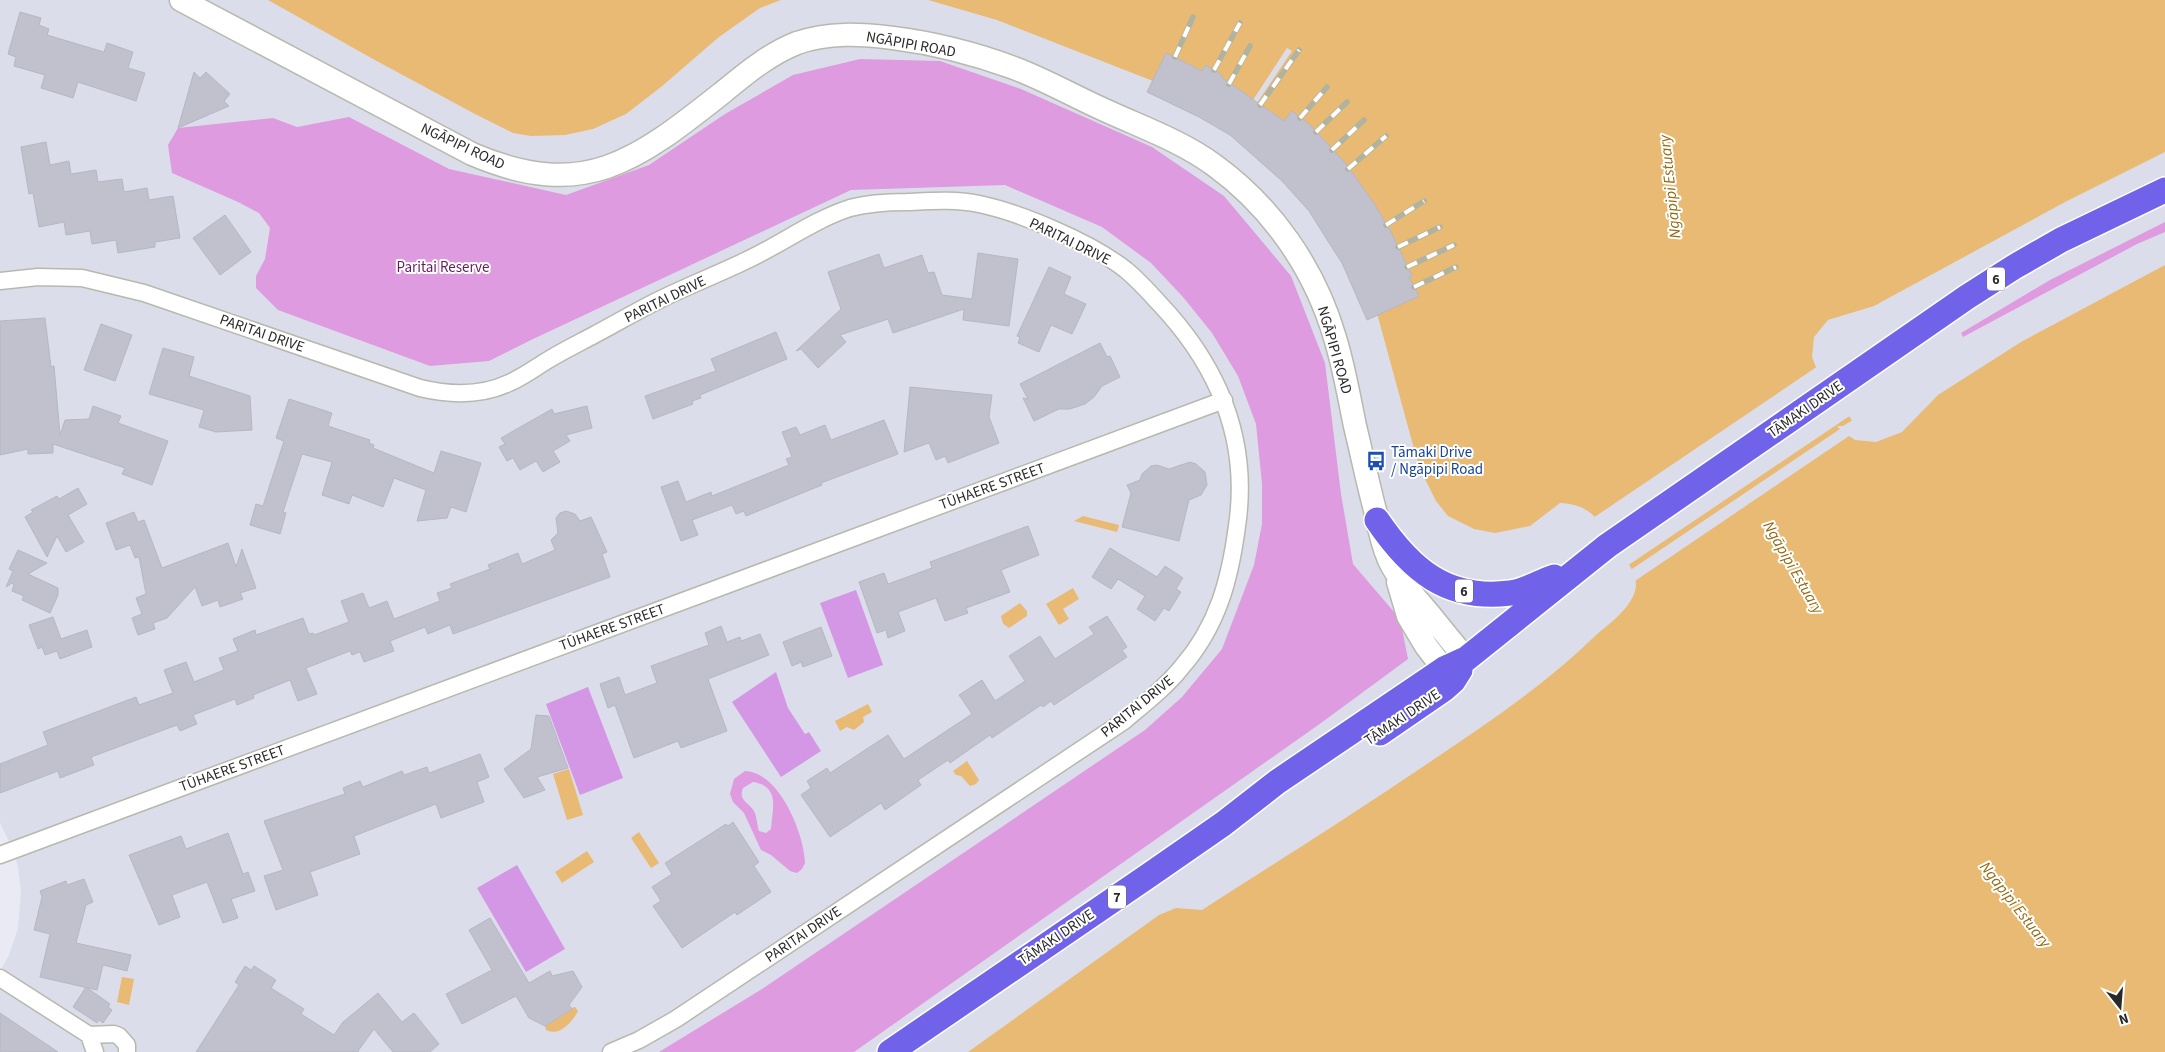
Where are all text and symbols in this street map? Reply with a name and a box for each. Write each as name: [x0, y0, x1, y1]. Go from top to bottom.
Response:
street label: NGĀPIPI ROAD: [864, 26, 957, 63]
street label: NGĀPIPI ROAD: [417, 118, 508, 175]
water label: Ngāpipi Estuary: [1654, 133, 1686, 240]
street label: PARITAI DRIVE: [1025, 213, 1114, 270]
park label: Paritai Reserve: [397, 257, 489, 278]
road number: 6: [1987, 268, 2005, 290]
street label: PARITAI DRIVE: [621, 271, 710, 328]
street label: NGĀPIPI ROAD: [1312, 304, 1357, 397]
street label: PARITAI DRIVE: [217, 309, 307, 358]
street label: TĀMAKI DRIVE: [1763, 376, 1847, 443]
place label: Tāmaki Drive / Ngāpipi Road: [1391, 442, 1483, 480]
bus stop icon: Tāmaki Drive / Ngāpipi Road: [1365, 450, 1387, 472]
street label: TŪHAERE STREET: [936, 458, 1048, 515]
water label: Ngāpipi Estuary: [1758, 517, 1829, 619]
road number: 6: [1455, 580, 1473, 602]
street label: TŪHAERE STREET: [556, 599, 668, 656]
street label: PARITAI DRIVE: [1096, 670, 1178, 742]
street label: TĀMAKI DRIVE: [1360, 684, 1445, 751]
street label: TŪHAERE STREET: [176, 740, 288, 797]
water label: Ngāpipi Estuary: [1975, 857, 2056, 953]
road number: 7: [1108, 886, 1126, 909]
street label: PARITAI DRIVE: [761, 901, 846, 968]
street label: TĀMAKI DRIVE: [1014, 904, 1099, 971]
north arrow: [2095, 982, 2145, 1032]
text: N: [2116, 1008, 2131, 1029]

